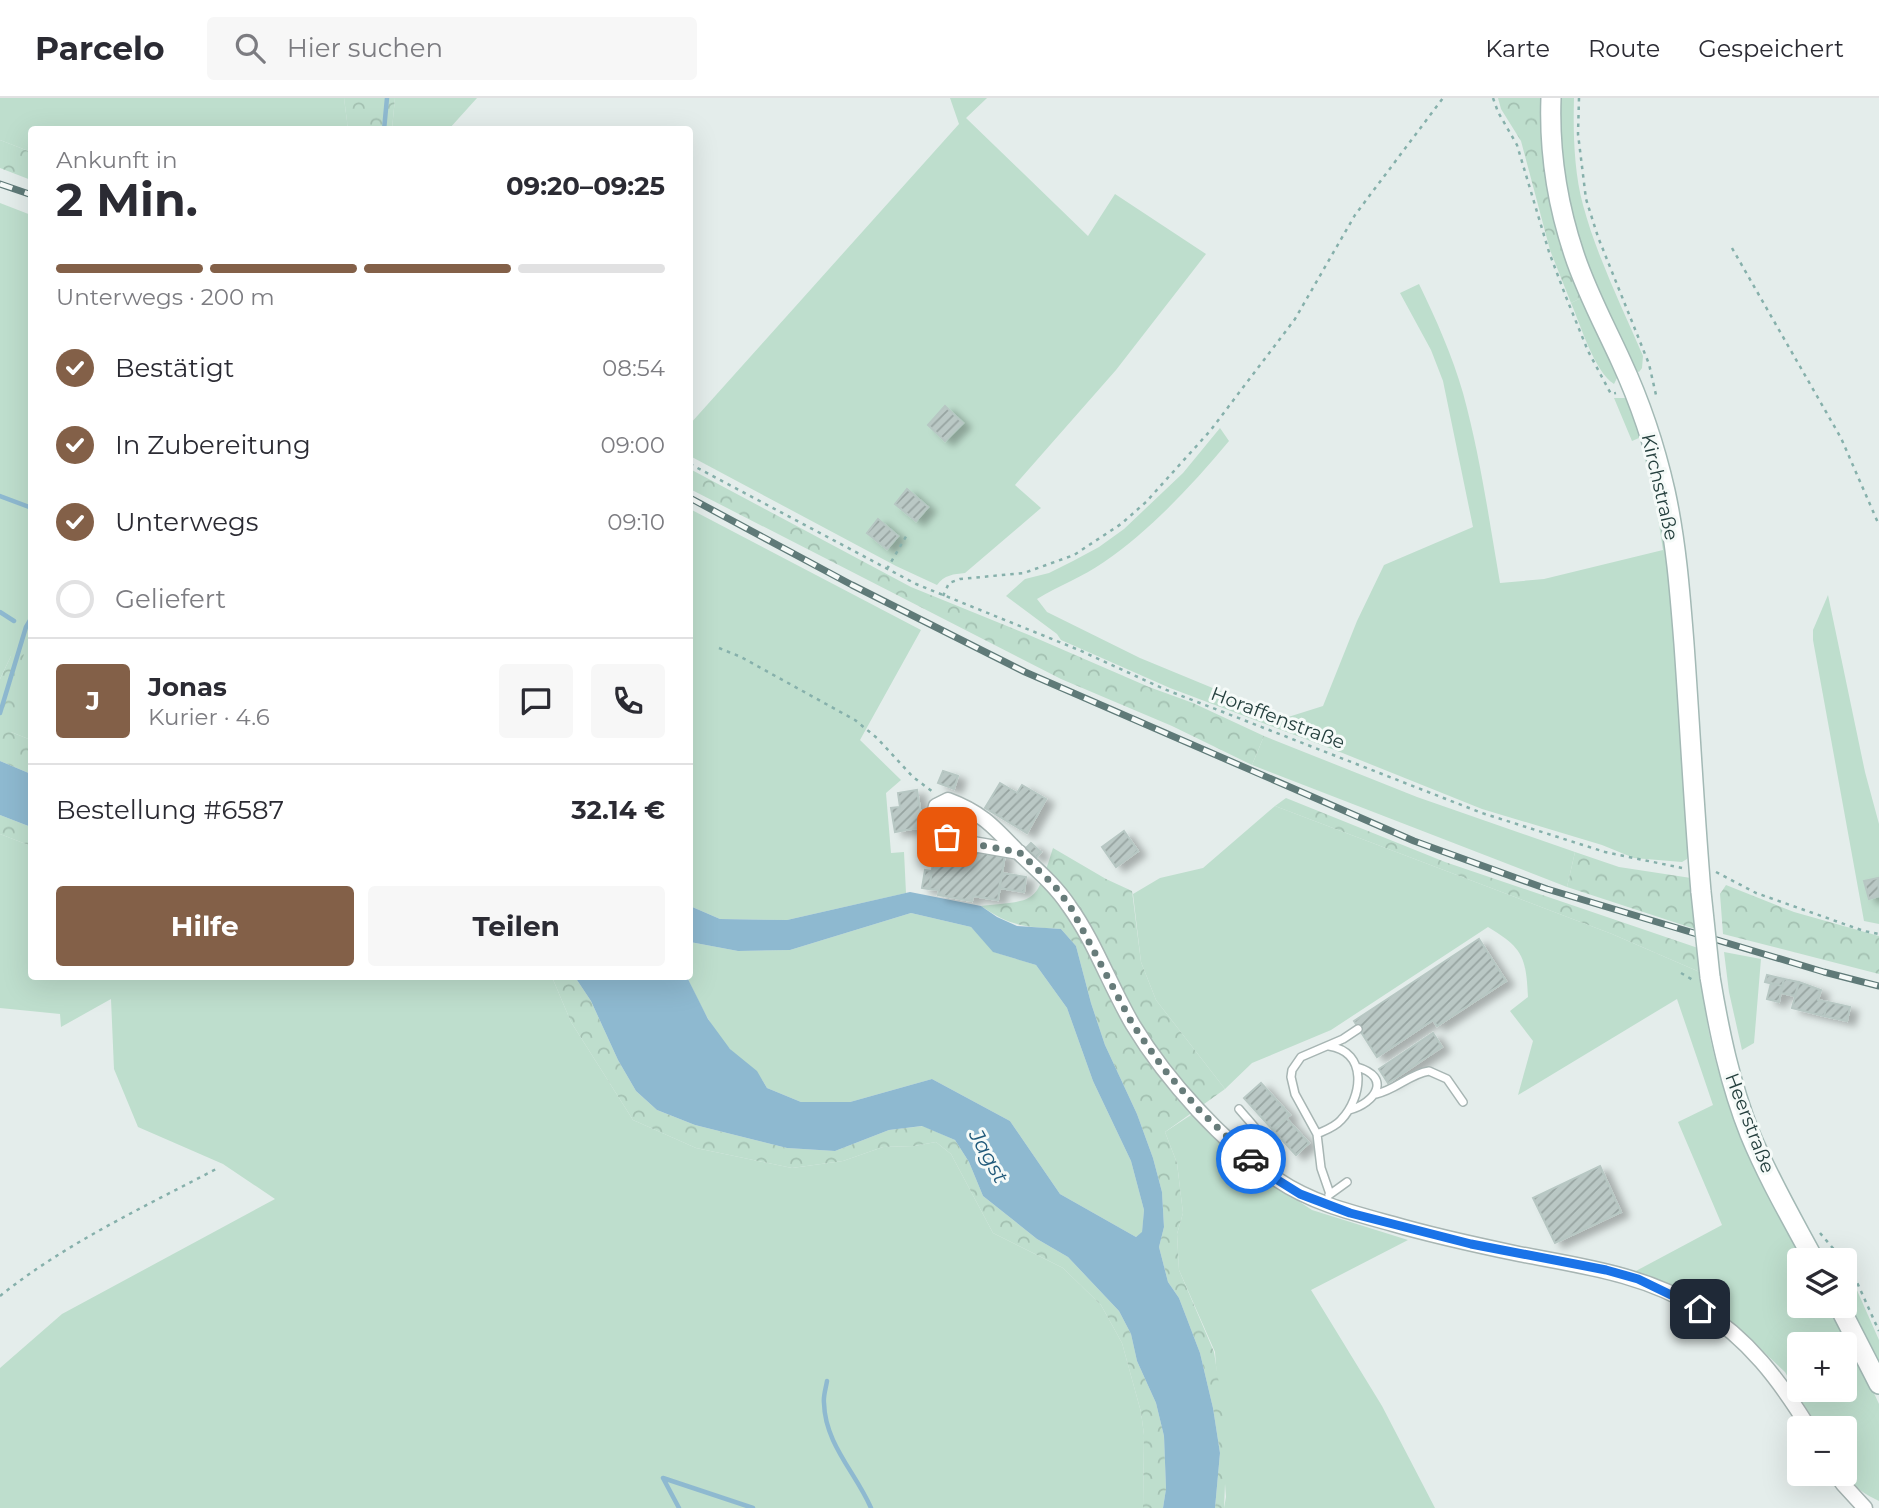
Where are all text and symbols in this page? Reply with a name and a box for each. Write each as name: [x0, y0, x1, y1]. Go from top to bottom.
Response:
search box: [207, 17, 697, 80]
text: Parcelo: [35, 28, 165, 68]
icon: search: [231, 29, 269, 67]
text: Hier suchen: [287, 32, 443, 64]
text: Karte: [1485, 34, 1550, 63]
text: Route: [1588, 34, 1660, 63]
text: Gespeichert: [1698, 34, 1844, 63]
text: Ankunft in: [56, 146, 177, 174]
text: 09:20–09:25: [506, 170, 665, 202]
text: 2 Min.: [56, 171, 198, 228]
text: Unterwegs · 200 m: [56, 283, 275, 311]
icon: check: [56, 349, 94, 387]
text: Bestätigt: [115, 352, 234, 384]
text: 08:54: [602, 354, 665, 382]
icon: check: [56, 426, 94, 464]
text: In Zubereitung: [115, 429, 311, 461]
text: 09:00: [600, 431, 665, 459]
street label: Kirchstraße: [1637, 432, 1683, 542]
icon: check: [56, 503, 94, 541]
text: Unterwegs: [115, 506, 258, 538]
text: 09:10: [607, 508, 665, 536]
text: Geliefert: [115, 583, 226, 615]
button: chat: [499, 664, 573, 738]
button: phone: [591, 664, 665, 738]
text: Jonas: [148, 671, 227, 703]
street label: Horaffenstraße: [1208, 682, 1348, 754]
text: J: [86, 685, 100, 717]
text: Kurier · 4.6: [148, 703, 270, 731]
text: Bestellung #6587: [56, 794, 284, 826]
text: 32.14 €: [571, 794, 665, 826]
pin: [917, 807, 977, 867]
icon: bag: [928, 818, 966, 856]
button: Hilfe: [56, 886, 354, 966]
button: Teilen: [368, 886, 665, 966]
street label: Heerstraße: [1720, 1070, 1780, 1176]
water label: Jagst: [964, 1124, 1014, 1188]
courier: [1216, 1124, 1286, 1194]
icon: car: [1232, 1140, 1270, 1178]
map controls: [1787, 1248, 1857, 1486]
button: layers: [1787, 1248, 1857, 1318]
pin: [1670, 1279, 1730, 1339]
icon: home: [1681, 1290, 1719, 1328]
button: +: [1787, 1332, 1857, 1402]
button: −: [1787, 1416, 1857, 1486]

